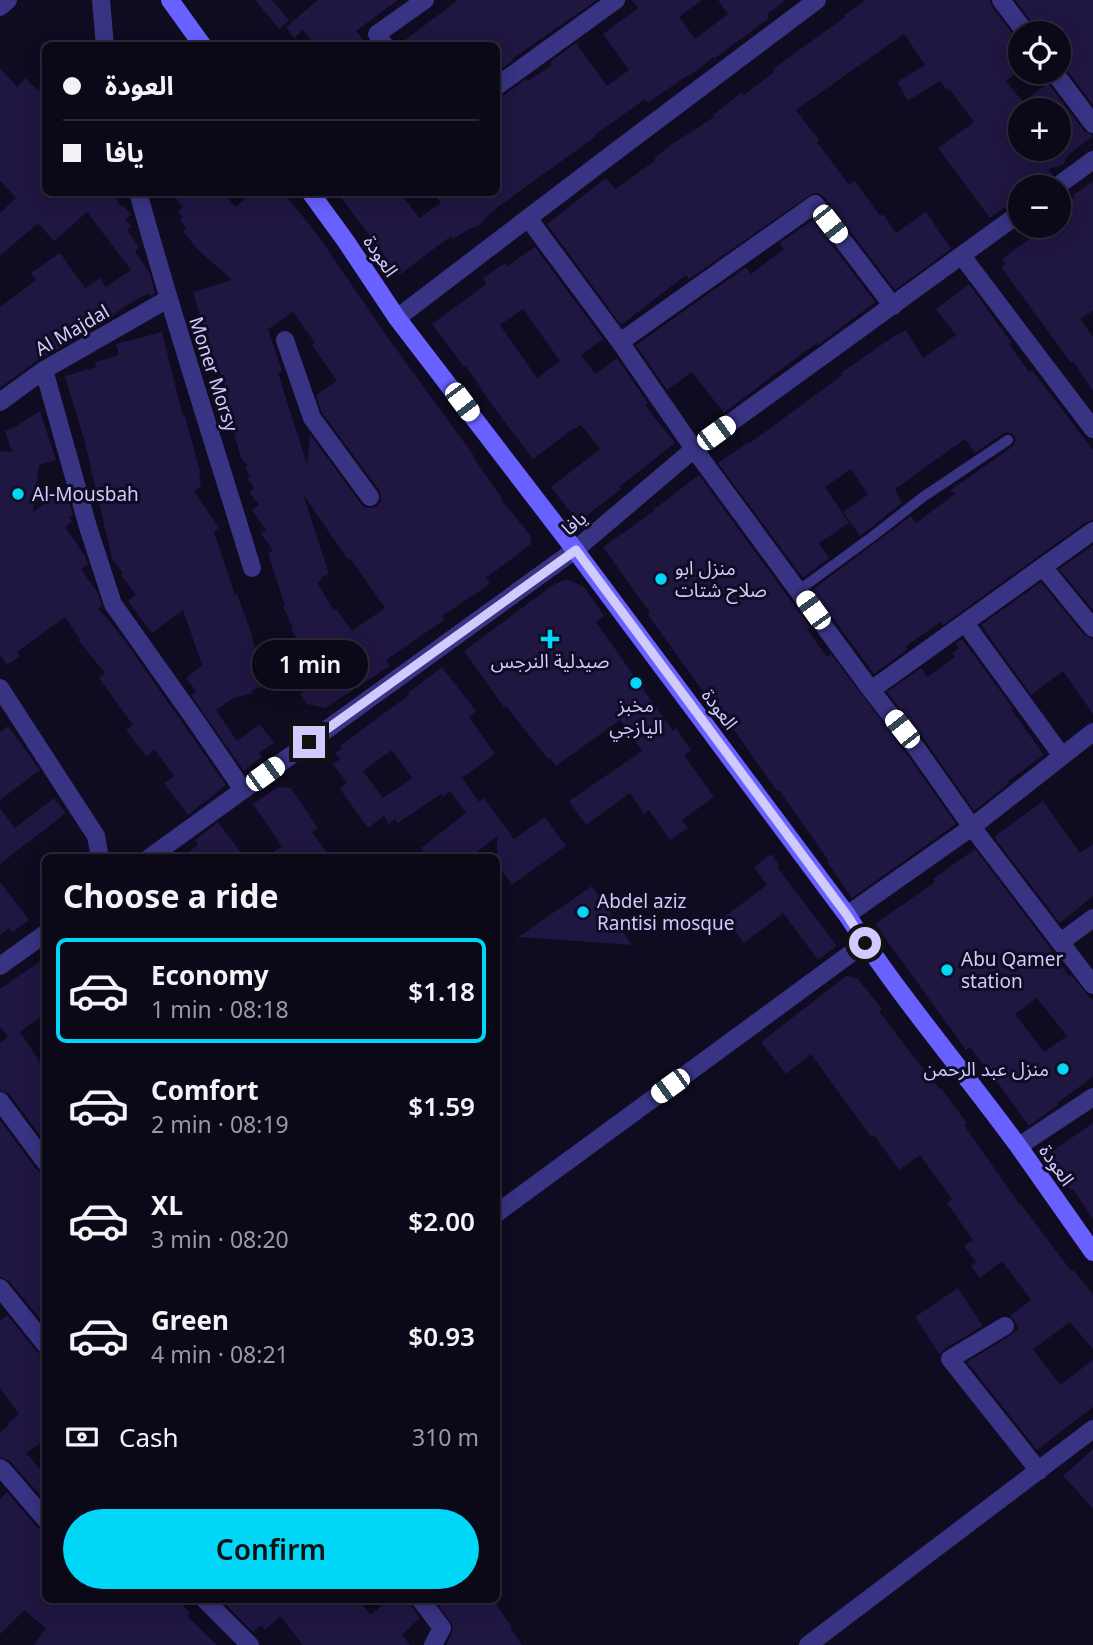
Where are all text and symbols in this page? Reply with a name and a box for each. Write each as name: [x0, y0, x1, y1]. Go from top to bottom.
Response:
map controls: [1008, 21, 1071, 238]
button: locate: [1008, 21, 1071, 84]
text: العودة: [105, 67, 173, 103]
button: +: [1008, 98, 1071, 161]
text: يافا: [105, 134, 144, 170]
button: −: [1008, 175, 1071, 238]
car: [809, 201, 852, 247]
street label: العودة: [358, 230, 404, 282]
street label: Al Majdal: [30, 298, 114, 362]
street label: Moner Morsy: [183, 313, 245, 435]
car: [441, 379, 484, 425]
car: [693, 412, 740, 454]
place label: Al-Mousbah: [32, 481, 139, 507]
marker: Al-Mousbah: [10, 486, 26, 502]
street label: يافا: [556, 505, 592, 541]
place label: منزل ابو صلاح شتات: [675, 555, 767, 604]
marker: منزل ابو صلاح شتات: [653, 571, 669, 587]
car: [793, 587, 834, 633]
marker: صيدلية النرجس: [542, 631, 558, 647]
callout: 1 min: [251, 640, 367, 690]
text: 1 min: [279, 648, 341, 680]
place label: صيدلية النرجس: [491, 648, 609, 674]
marker: مخبز اليازجي: [628, 675, 644, 691]
street label: العودة: [696, 683, 744, 735]
place label: مخبز اليازجي: [609, 692, 663, 742]
car: [881, 706, 924, 752]
route end: [293, 726, 325, 758]
car: [242, 753, 289, 795]
text: Choose a ride: [63, 874, 279, 917]
place label: Abdel aziz Rantisi mosque: [597, 888, 734, 936]
marker: Abdel aziz Rantisi mosque: [575, 904, 591, 920]
route start: [849, 927, 881, 959]
place label: Abu Qamer station: [961, 946, 1063, 994]
text: Economy: [151, 957, 269, 993]
icon: car: [67, 959, 130, 1022]
marker: Abu Qamer station: [939, 962, 955, 978]
text: $1.18: [408, 973, 475, 1009]
text: 1 min · 08:18: [151, 993, 289, 1025]
place label: منزل عبد الرحمن: [923, 1056, 1049, 1082]
marker: منزل عبد الرحمن: [1055, 1061, 1071, 1077]
car: [647, 1065, 694, 1107]
text: Comfort: [151, 1072, 259, 1108]
icon: car: [67, 1074, 130, 1137]
text: $1.59: [408, 1088, 475, 1124]
text: 2 min · 08:19: [151, 1108, 289, 1140]
street label: العودة: [1033, 1139, 1081, 1191]
text: XL: [151, 1187, 183, 1223]
icon: car: [67, 1189, 130, 1252]
text: $2.00: [408, 1203, 475, 1239]
text: 3 min · 08:20: [151, 1223, 289, 1255]
text: Green: [151, 1302, 229, 1338]
icon: car: [67, 1304, 130, 1367]
text: $0.93: [408, 1318, 475, 1354]
text: 4 min · 08:21: [151, 1338, 289, 1370]
icon: cash: [63, 1418, 101, 1456]
text: Cash: [119, 1419, 179, 1455]
text: 310 m: [412, 1421, 479, 1453]
button: Confirm: [63, 1509, 479, 1589]

